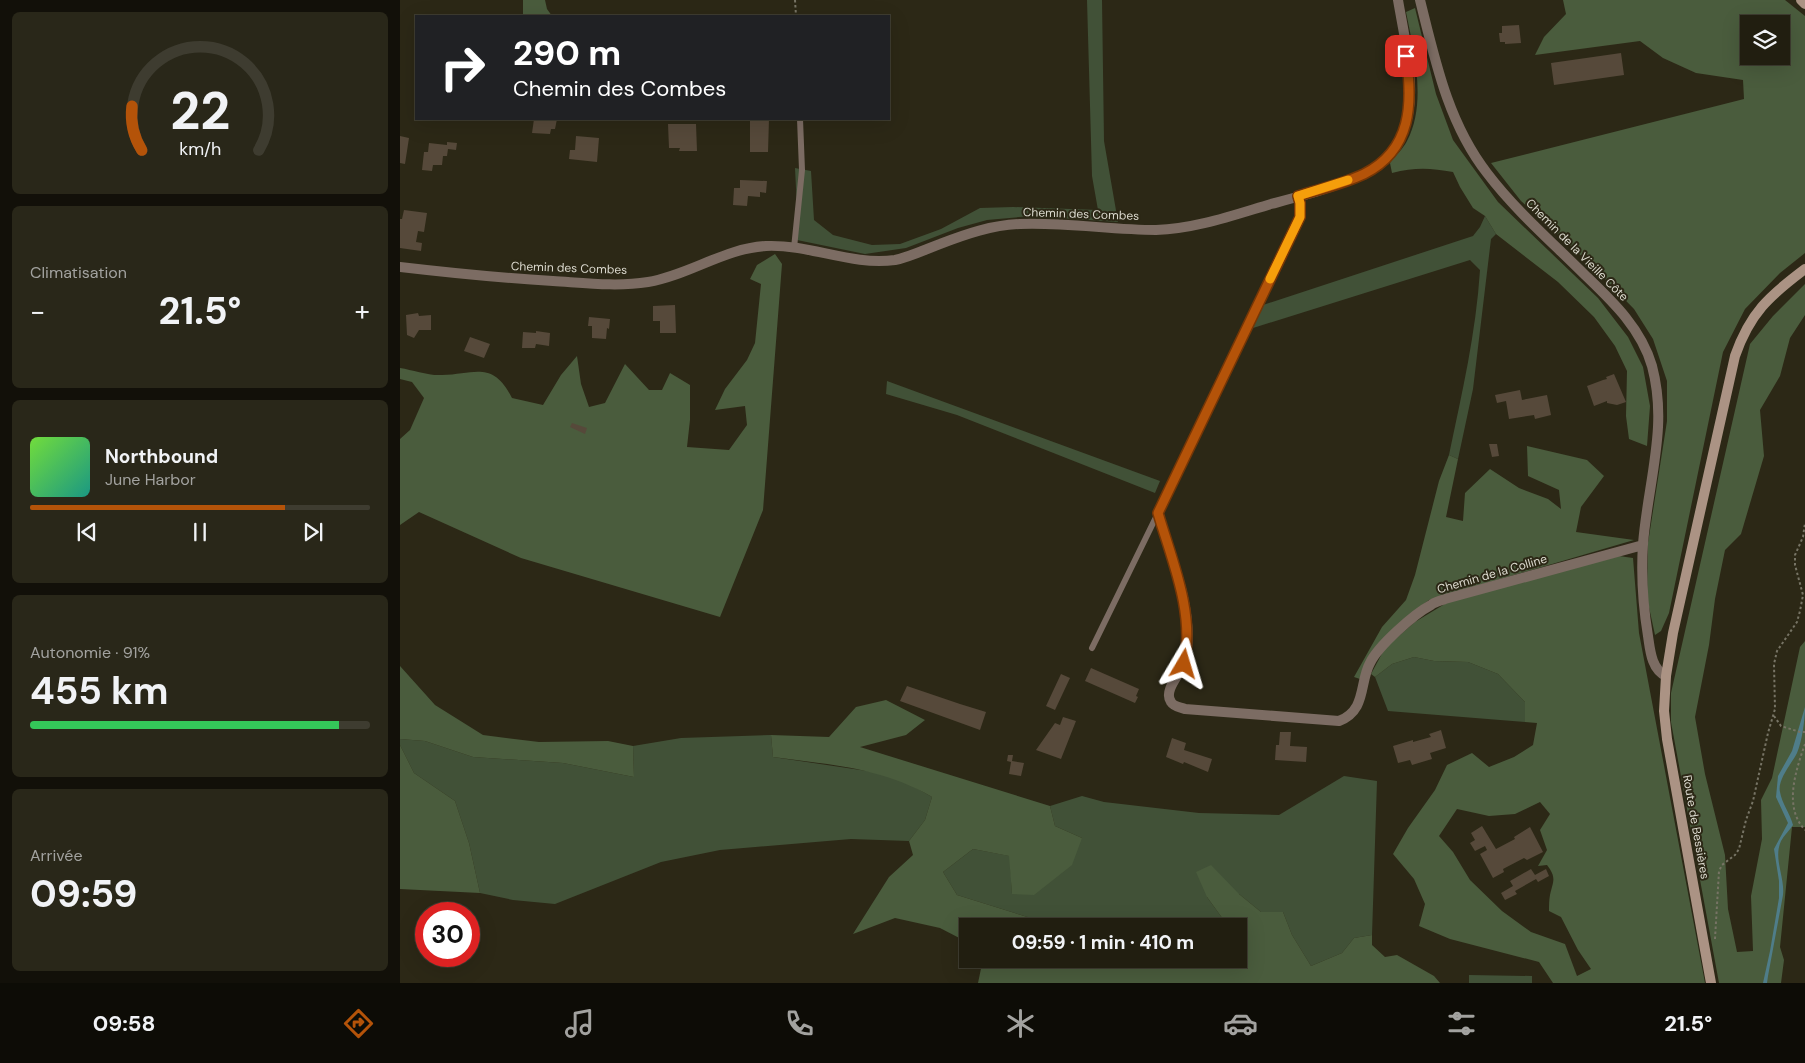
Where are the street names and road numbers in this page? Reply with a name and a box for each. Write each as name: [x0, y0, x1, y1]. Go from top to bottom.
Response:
street label: Chemin de la Vieille Côte: [1522, 195, 1632, 305]
street label: Chemin des Combes: [1023, 204, 1139, 224]
street label: Chemin des Combes: [511, 258, 627, 278]
street label: Chemin de la Colline: [1435, 551, 1549, 597]
street label: Route de Bessières: [1679, 774, 1713, 880]

